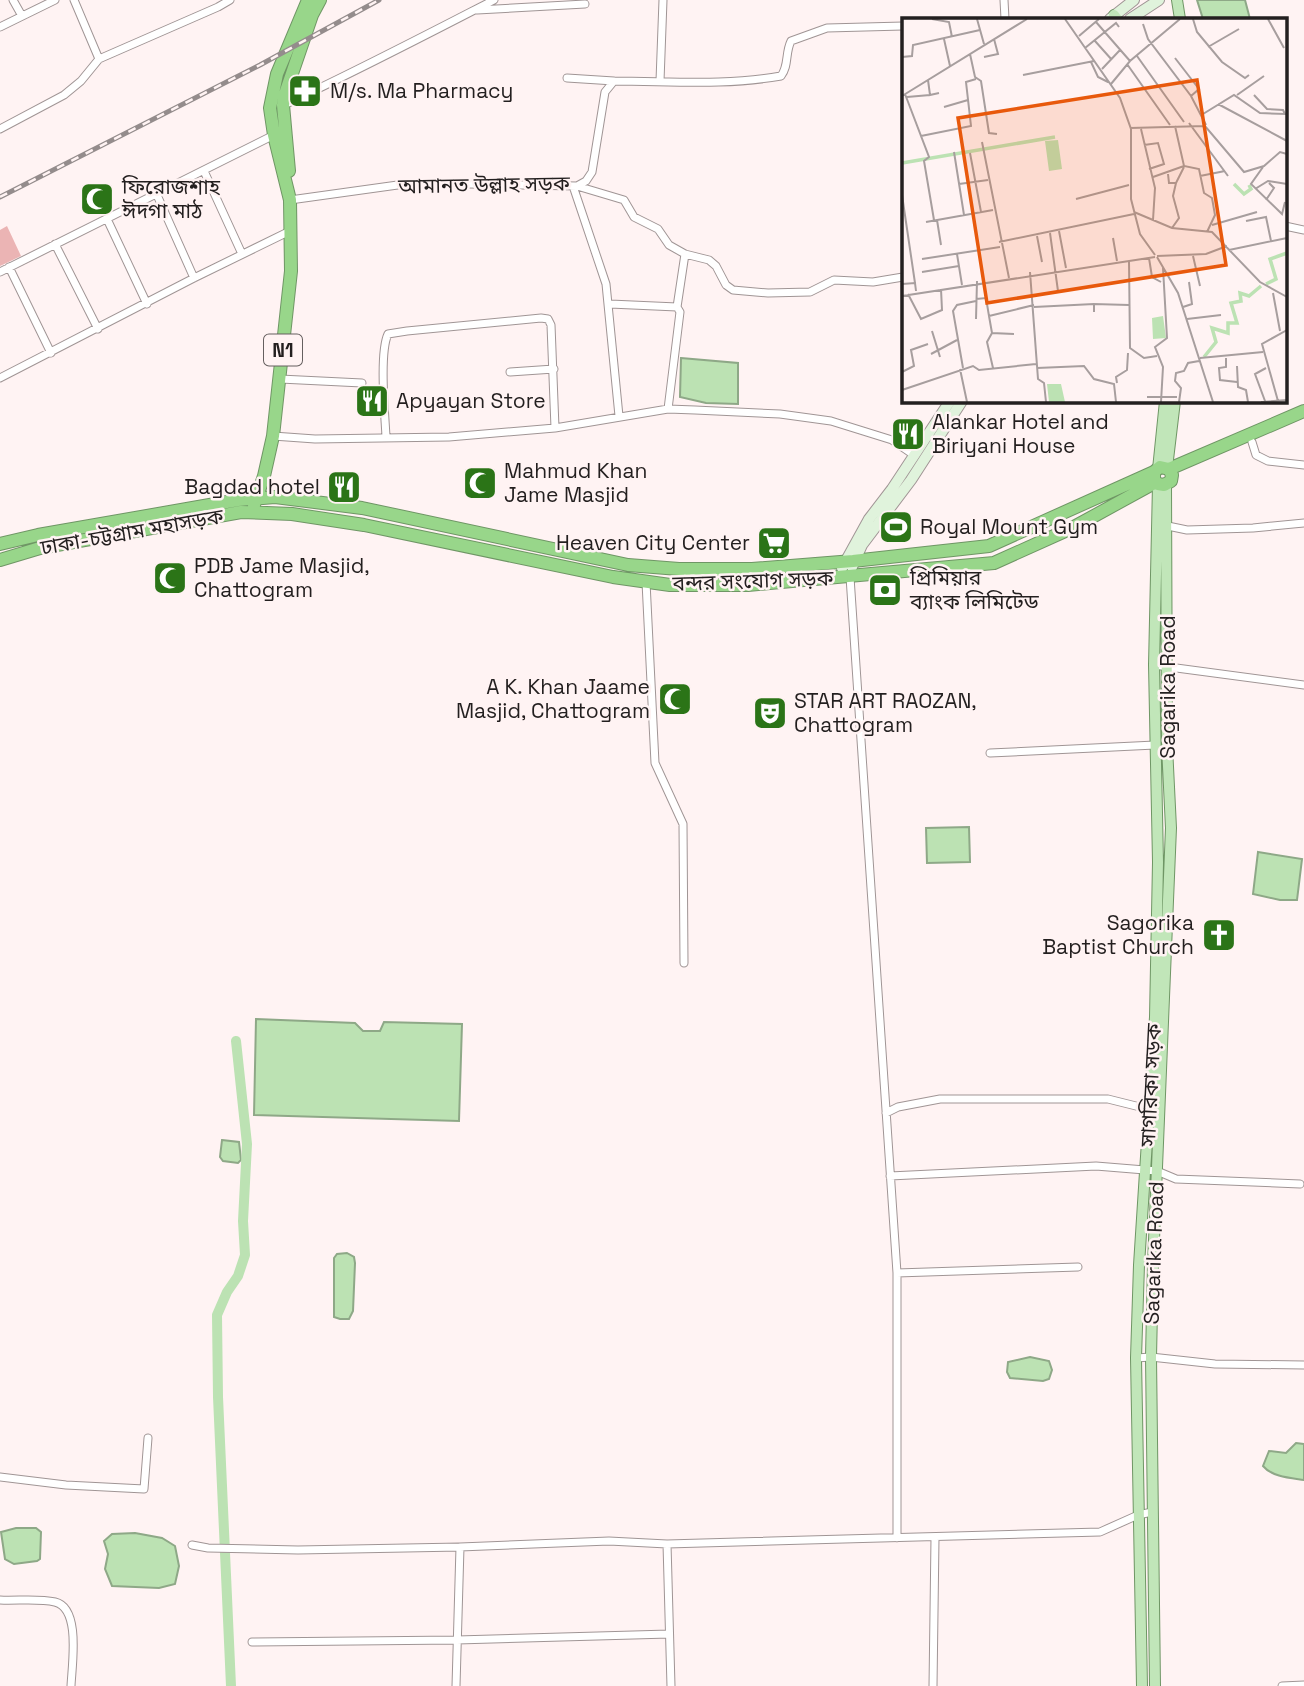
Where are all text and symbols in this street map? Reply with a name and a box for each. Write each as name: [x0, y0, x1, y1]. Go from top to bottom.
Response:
inset map: [902, 18, 1286, 402]
pharmacy icon: M/s. Ma Pharmacy: [286, 72, 324, 110]
place label: M/s. Ma Pharmacy: [330, 77, 513, 104]
street label: আমানত উল্লাহ সড়ক: [397, 169, 571, 200]
place label: ফিরোজশাহ ঈদগা মাঠ: [121, 173, 221, 224]
mosque icon: ফিরোজশাহ ঈদগা মাঠ: [78, 180, 116, 218]
road number: N1: [264, 334, 302, 366]
restaurant icon: Apyayan Store: [353, 382, 391, 420]
place label: Apyayan Store: [396, 387, 546, 414]
place label: Alankar Hotel and Biriyani House: [932, 408, 1109, 459]
restaurant icon: Alankar Hotel and Biriyani House: [889, 415, 927, 453]
place label: Mahmud Khan Jame Masjid: [504, 457, 647, 508]
mosque icon: Mahmud Khan Jame Masjid: [461, 464, 499, 502]
restaurant icon: Bagdad hotel: [325, 468, 363, 506]
place label: Bagdad hotel: [184, 473, 320, 500]
street label: ঢাকা-চট্টগ্রাম মহাসড়ক: [37, 502, 227, 561]
sports icon: Royal Mount Gym: [877, 508, 915, 546]
place label: Royal Mount Gym: [920, 513, 1098, 540]
supermarket icon: Heaven City Center: [755, 524, 793, 562]
place label: Heaven City Center: [556, 529, 750, 556]
place label: PDB Jame Masjid, Chattogram: [194, 552, 369, 603]
mosque icon: PDB Jame Masjid, Chattogram: [151, 559, 189, 597]
street label: বন্দর সংযোগ সড়ক: [671, 564, 835, 597]
place label: প্রিমিয়ার ব্যাংক লিমিটেড: [909, 564, 1040, 615]
bank icon: প্রিমিয়ার ব্যাংক লিমিটেড: [866, 571, 904, 609]
street label: Sagarika Road: [1154, 615, 1181, 759]
place label: A K. Khan Jaame Masjid, Chattogram: [456, 673, 650, 724]
mosque icon: A K. Khan Jaame Masjid, Chattogram: [656, 680, 694, 718]
place label: STAR ART RAOZAN, Chattogram: [794, 687, 977, 738]
theatre icon: STAR ART RAOZAN, Chattogram: [751, 694, 789, 732]
place label: Sagorika Baptist Church: [1042, 909, 1194, 960]
church icon: Sagorika Baptist Church: [1200, 916, 1238, 954]
street label: সাগরিকা সড়ক: [1134, 1022, 1167, 1148]
street label: Sagarika Road: [1138, 1181, 1169, 1325]

